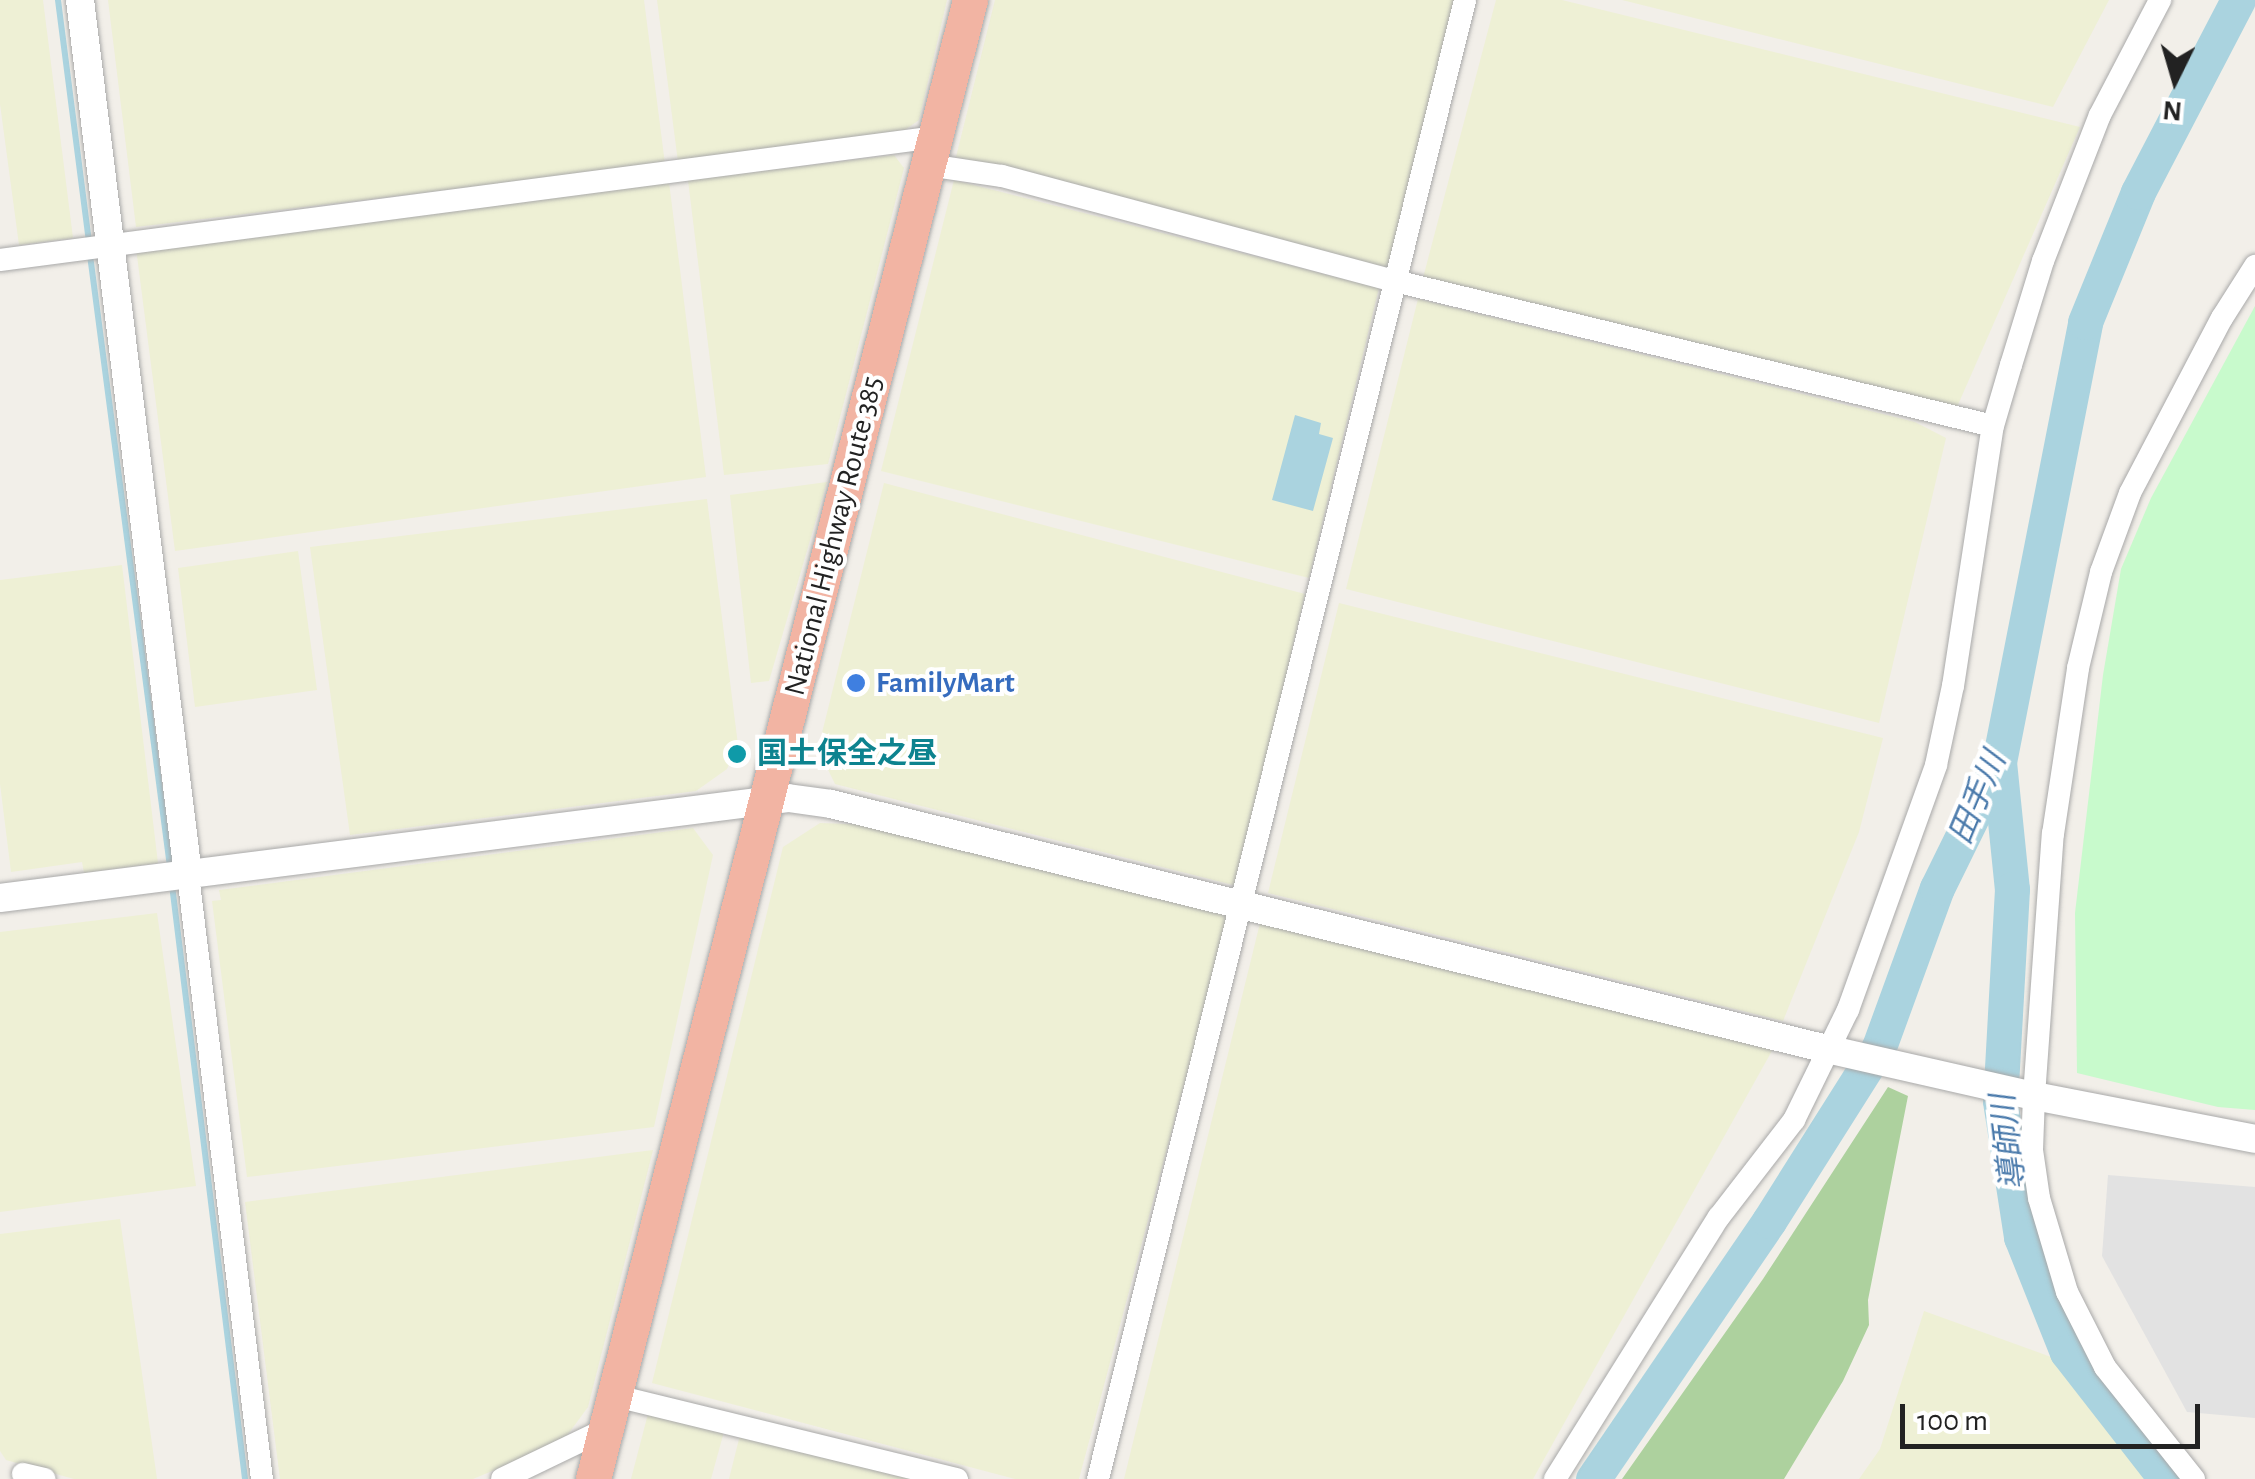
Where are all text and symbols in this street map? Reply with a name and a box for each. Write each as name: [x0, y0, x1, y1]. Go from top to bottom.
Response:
north arrow: [2125, 30, 2225, 130]
text: N: [2161, 95, 2183, 125]
street label: National Highway Route 385: [777, 373, 891, 699]
place label: FamilyMart: [876, 665, 1015, 701]
marker: FamilyMart: [845, 672, 867, 694]
place label: 国土保全之昼: [757, 736, 937, 772]
marker: 国土保全之昼: [726, 743, 748, 765]
water label: 田手川: [1942, 746, 2014, 850]
water label: 導師川: [1984, 1092, 2034, 1192]
scale bar: [1905, 1384, 2205, 1446]
text: 100 m: [1917, 1406, 1988, 1436]

